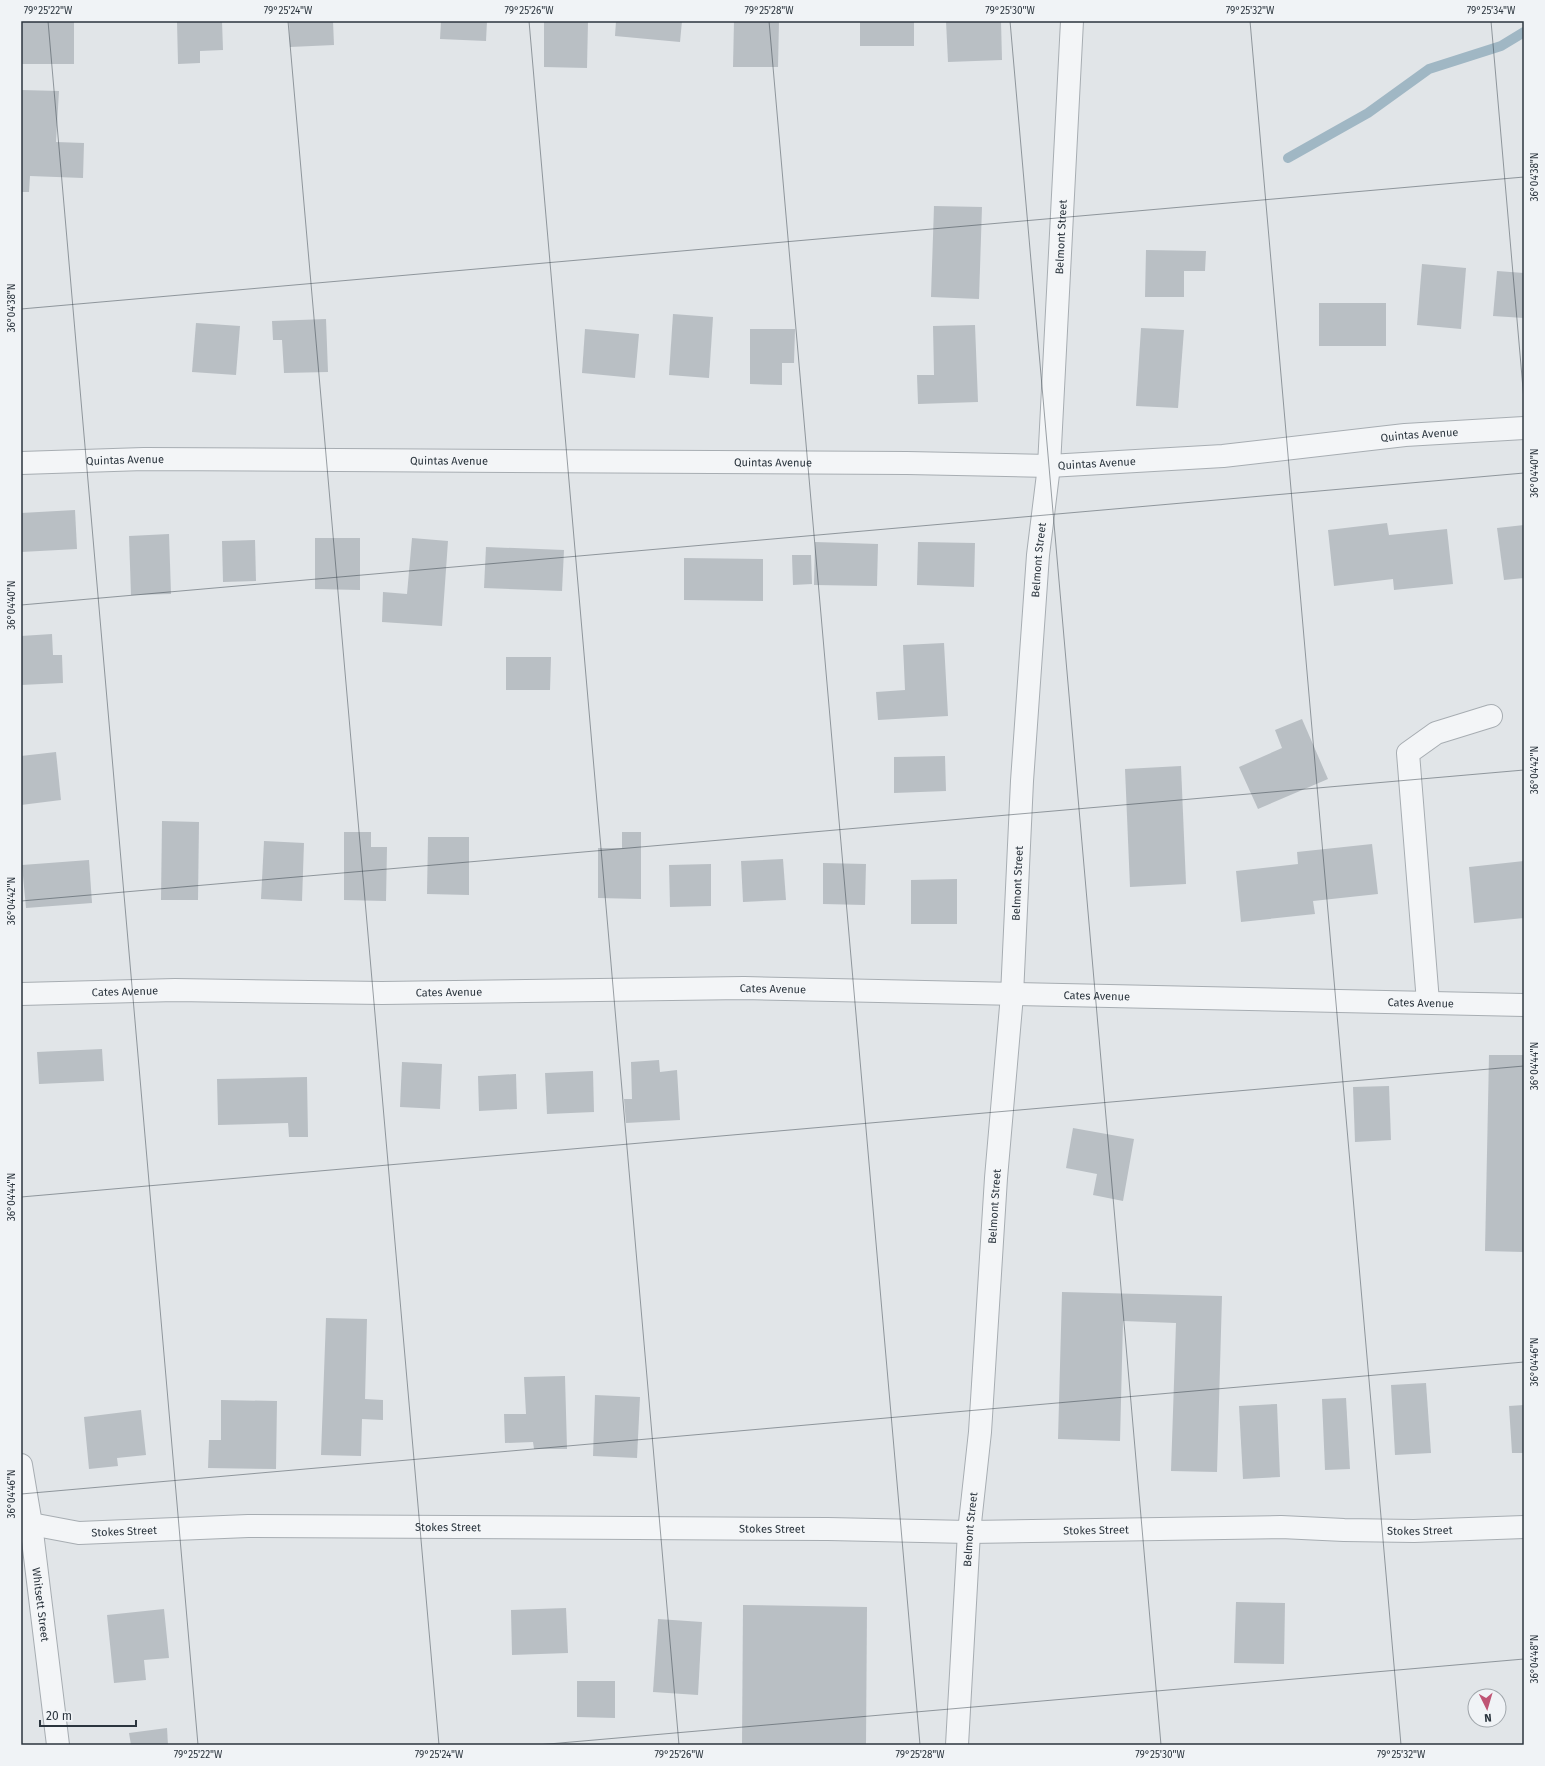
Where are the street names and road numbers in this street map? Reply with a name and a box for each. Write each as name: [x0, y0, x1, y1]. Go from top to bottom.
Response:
street label: Belmont Street: [1053, 199, 1070, 275]
street label: Quintas Avenue: [1380, 426, 1459, 445]
street label: Quintas Avenue: [86, 453, 164, 468]
street label: Quintas Avenue: [410, 454, 488, 468]
street label: Quintas Avenue: [1058, 455, 1136, 472]
street label: Quintas Avenue: [734, 456, 812, 470]
street label: Belmont Street: [1029, 522, 1049, 598]
street label: Belmont Street: [1009, 845, 1026, 921]
street label: Cates Avenue: [740, 982, 806, 996]
street label: Cates Avenue: [92, 984, 158, 999]
street label: Cates Avenue: [416, 986, 482, 1000]
street label: Cates Avenue: [1063, 989, 1130, 1003]
street label: Cates Avenue: [1387, 996, 1454, 1010]
street label: Belmont Street: [986, 1168, 1004, 1244]
street label: Belmont Street: [961, 1491, 980, 1567]
street label: Stokes Street: [415, 1521, 481, 1534]
street label: Stokes Street: [739, 1523, 805, 1536]
street label: Stokes Street: [1063, 1523, 1129, 1537]
street label: Stokes Street: [91, 1524, 157, 1539]
street label: Stokes Street: [1387, 1524, 1453, 1538]
street label: Whitsett Street: [29, 1567, 51, 1642]

